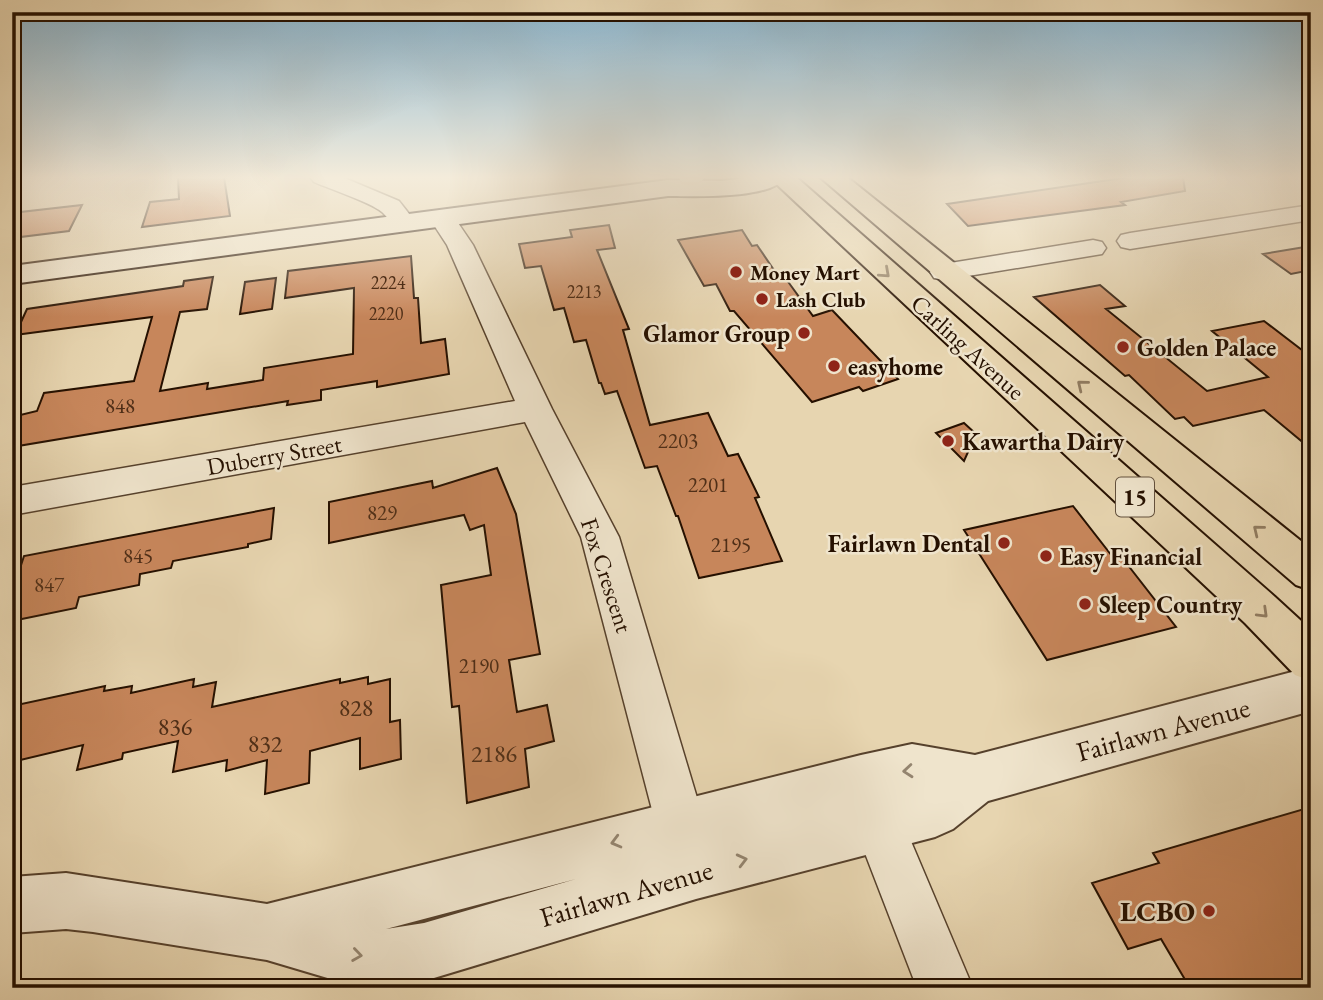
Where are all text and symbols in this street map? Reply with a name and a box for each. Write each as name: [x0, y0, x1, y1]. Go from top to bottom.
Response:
place label: Money Mart: [750, 259, 860, 286]
marker: Money Mart: [728, 264, 744, 280]
one-way arrow: [877, 265, 890, 277]
house number: 2224: [371, 271, 406, 294]
house number: 2213: [567, 280, 601, 303]
place label: Lash Club: [776, 286, 865, 313]
street label: Carling Avenue: [904, 288, 1032, 406]
marker: Lash Club: [754, 291, 770, 307]
house number: 2220: [369, 302, 404, 325]
place label: Glamor Group: [643, 318, 790, 349]
marker: Glamor Group: [796, 325, 812, 341]
place label: Golden Palace: [1137, 332, 1276, 363]
marker: Golden Palace: [1115, 339, 1131, 355]
place label: easyhome: [848, 351, 943, 383]
marker: easyhome: [826, 358, 842, 374]
one-way arrow: [1078, 381, 1090, 394]
house number: 848: [105, 392, 135, 419]
place label: Kawartha Dairy: [962, 426, 1125, 458]
house number: 2203: [658, 427, 698, 454]
street label: Duberry Street: [204, 428, 344, 482]
marker: Kawartha Dairy: [940, 433, 956, 449]
house number: 2201: [688, 471, 728, 498]
road number: 15: [1116, 477, 1154, 516]
house number: 829: [367, 499, 397, 526]
street label: Fox Crescent: [574, 514, 640, 637]
one-way arrow: [1253, 525, 1266, 538]
place label: Fairlawn Dental: [828, 528, 990, 559]
house number: 2195: [711, 531, 751, 558]
marker: Fairlawn Dental: [996, 535, 1012, 551]
place label: Easy Financial: [1060, 541, 1202, 573]
house number: 845: [123, 542, 153, 569]
marker: Easy Financial: [1038, 548, 1054, 564]
house number: 847: [34, 571, 65, 598]
place label: Sleep Country: [1099, 589, 1243, 621]
marker: Sleep Country: [1077, 596, 1093, 612]
one-way arrow: [1254, 604, 1267, 617]
house number: 2190: [459, 652, 499, 679]
street label: Fairlawn Avenue: [1072, 689, 1254, 769]
house number: 828: [339, 692, 373, 723]
house number: 836: [158, 711, 192, 742]
house number: 832: [248, 728, 283, 759]
house number: 2186: [471, 738, 517, 769]
one-way arrow: [902, 763, 913, 778]
one-way arrow: [610, 834, 622, 848]
street label: Fairlawn Avenue: [535, 851, 717, 935]
one-way arrow: [736, 854, 748, 868]
place label: LCBO: [1120, 893, 1195, 929]
marker: LCBO: [1201, 903, 1217, 919]
one-way arrow: [351, 947, 362, 962]

